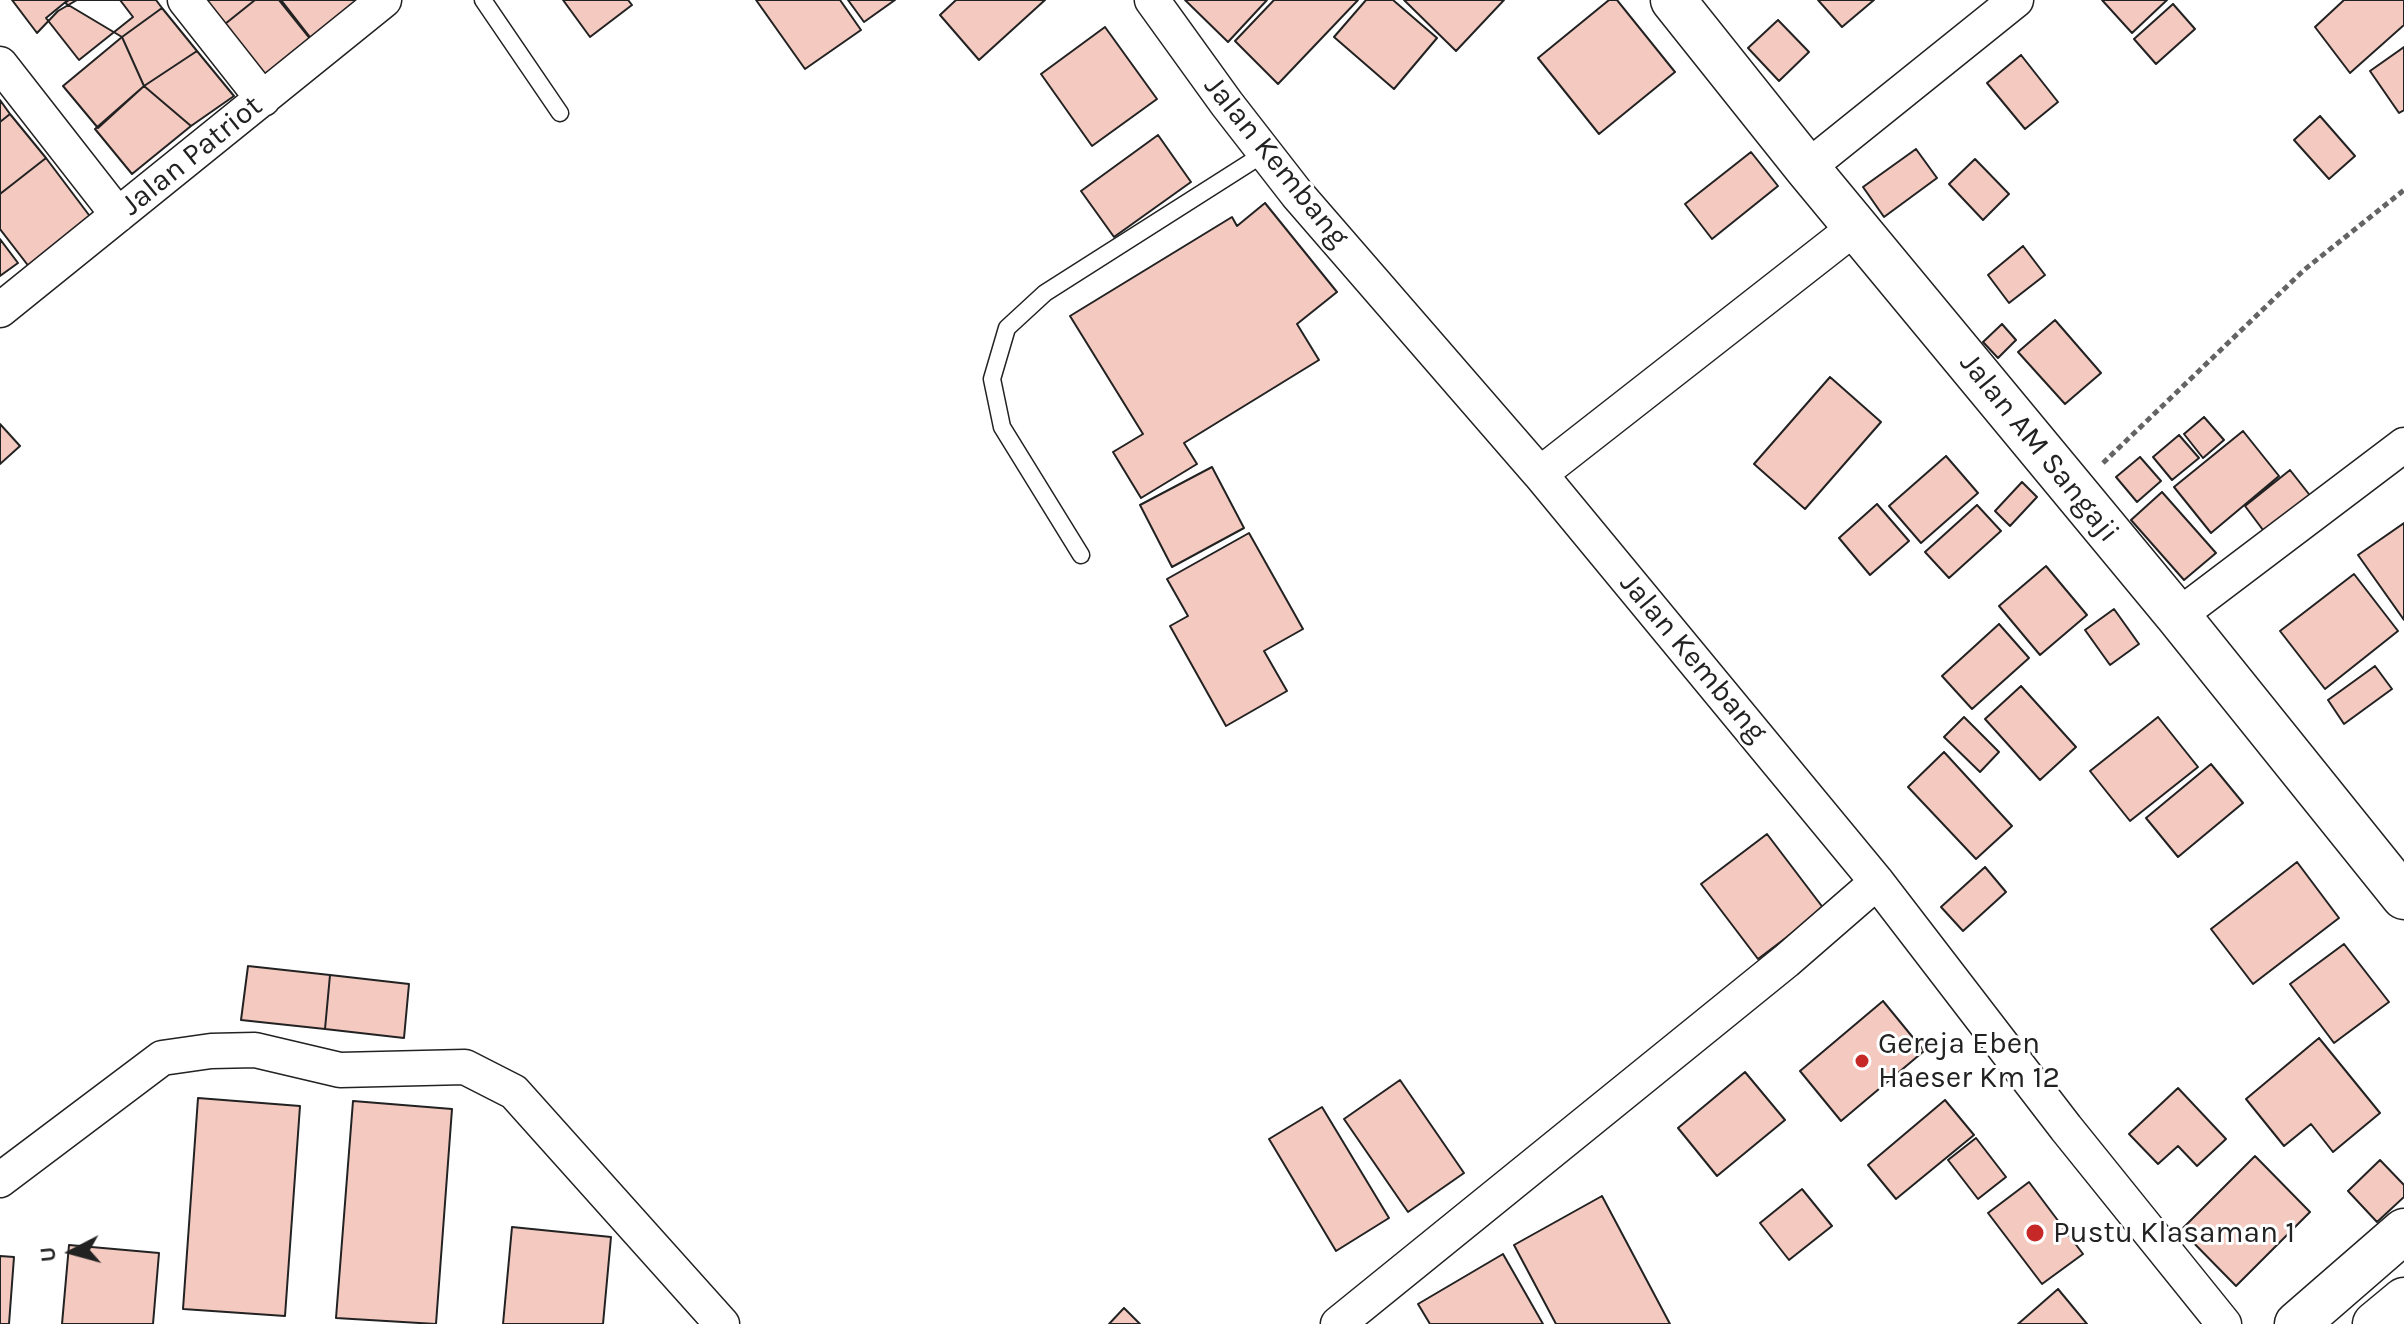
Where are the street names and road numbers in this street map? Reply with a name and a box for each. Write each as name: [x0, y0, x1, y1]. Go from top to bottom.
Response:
street label: Jalan Kembang: [1196, 69, 1356, 255]
street label: Jalan Patriot: [114, 88, 270, 224]
street label: Jalan AM Sangaji: [1952, 346, 2126, 550]
street label: Jalan Kembang: [1612, 566, 1774, 750]

